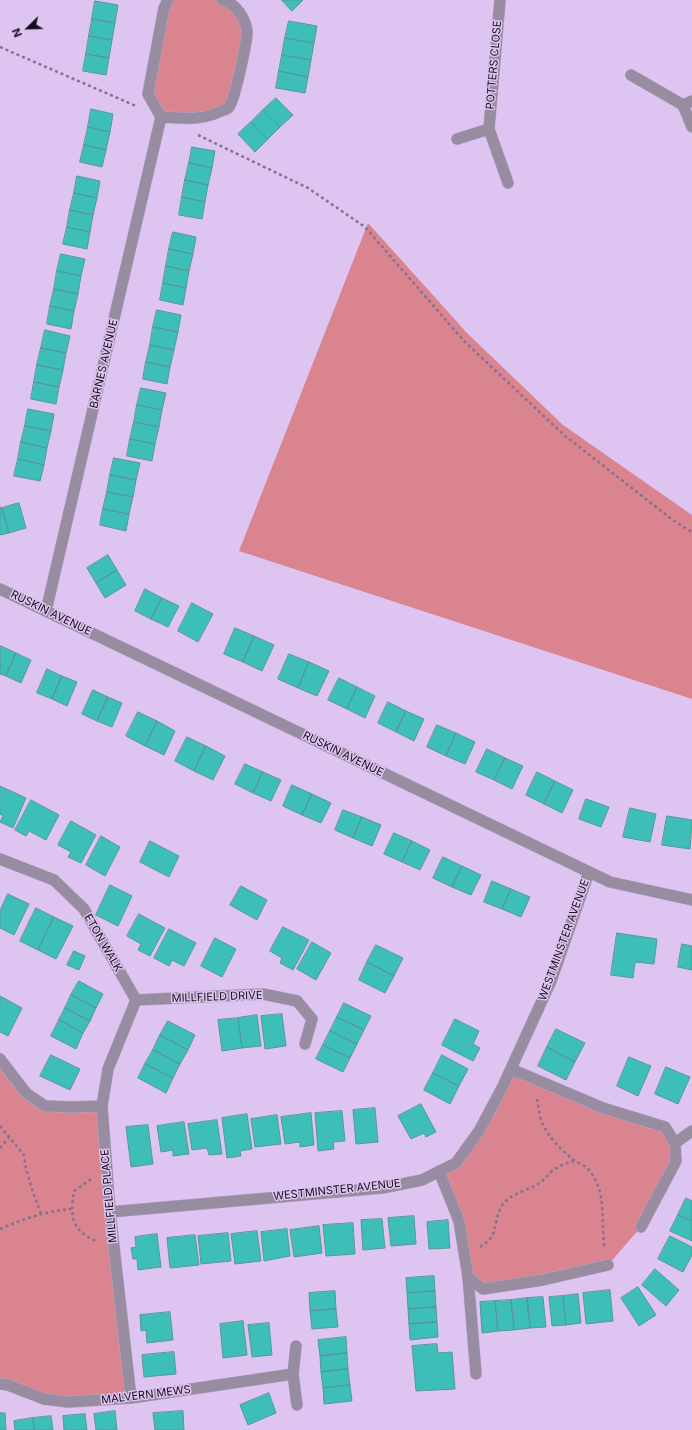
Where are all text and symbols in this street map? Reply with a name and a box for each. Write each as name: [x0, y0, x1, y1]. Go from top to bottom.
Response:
north arrow: [8, 8, 48, 48]
street label: POTTERS CLOSE: [484, 20, 504, 110]
text: N: [9, 26, 25, 39]
street label: BARNES AVENUE: [87, 318, 121, 410]
street label: RUSKIN AVENUE: [8, 588, 94, 638]
street label: RUSKIN AVENUE: [300, 729, 386, 779]
street label: WESTMINSTER AVENUE: [536, 878, 592, 1002]
street label: ETON WALK: [81, 912, 125, 974]
street label: MILLFIELD DRIVE: [171, 989, 263, 1005]
street label: MILLFIELD PLACE: [98, 1149, 120, 1243]
street label: WESTMINSTER AVENUE: [273, 1177, 401, 1203]
street label: MALVERN MEWS: [100, 1383, 192, 1407]

